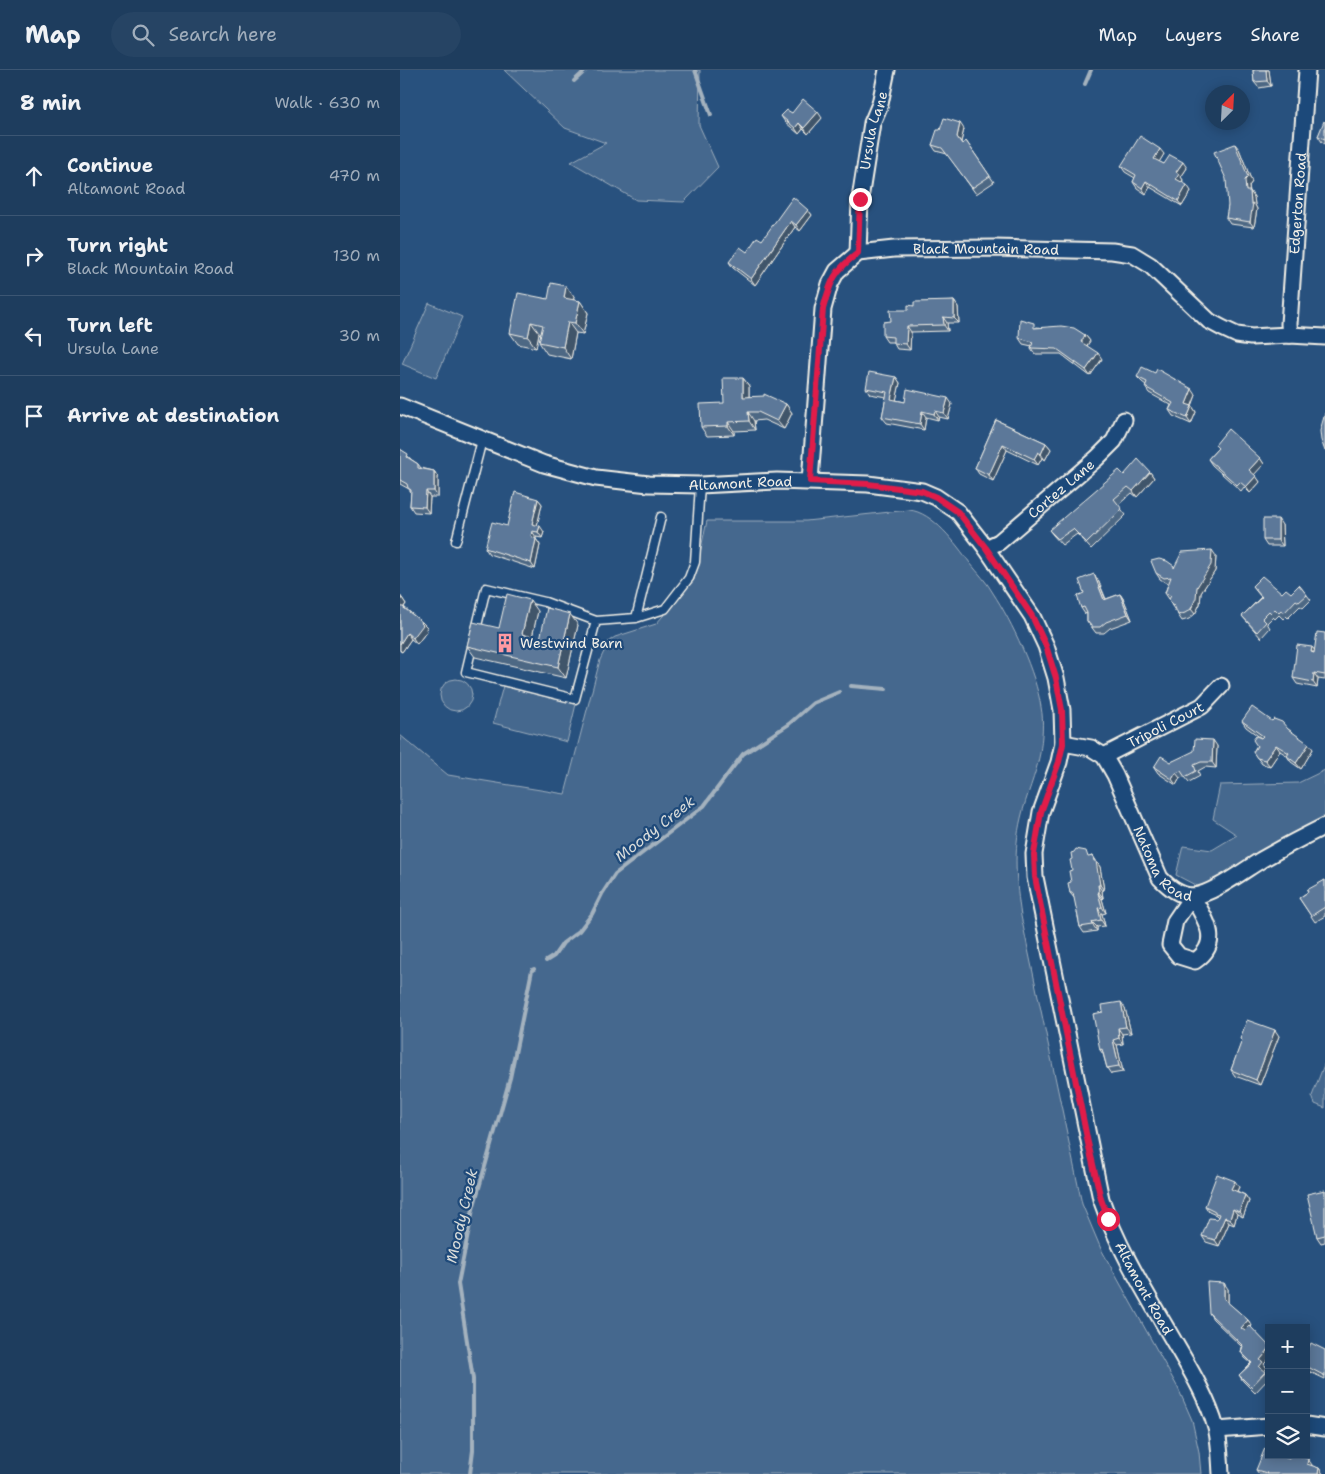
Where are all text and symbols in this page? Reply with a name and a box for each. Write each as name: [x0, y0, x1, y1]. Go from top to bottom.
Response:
search box: [111, 12, 461, 57]
text: Map: [25, 19, 81, 51]
icon: search: [129, 21, 157, 49]
text: Search here: [169, 22, 277, 47]
text: Map: [1099, 23, 1137, 47]
text: Layers: [1165, 23, 1222, 47]
text: Share: [1250, 23, 1300, 47]
north arrow: [1205, 85, 1250, 130]
text: 8 min: [20, 89, 81, 117]
street label: Ursula Lane: [856, 90, 891, 171]
text: Walk · 630 m: [274, 92, 380, 113]
street label: Edgerton Road: [1285, 152, 1310, 255]
text: Continue: [67, 153, 153, 178]
icon: ahead: [20, 162, 48, 190]
text: 470 m: [329, 165, 380, 186]
text: Altamont Road: [67, 178, 185, 199]
route end: [849, 188, 872, 211]
text: Turn right: [67, 233, 168, 258]
street label: Black Mountain Road: [913, 239, 1059, 259]
icon: right: [20, 242, 48, 270]
text: 130 m: [333, 245, 380, 266]
text: Black Mountain Road: [67, 258, 234, 279]
text: Turn left: [67, 313, 153, 338]
icon: left: [20, 322, 48, 350]
text: 30 m: [339, 325, 380, 346]
text: Ursula Lane: [67, 338, 159, 359]
icon: arrive: [20, 402, 48, 430]
text: Arrive at destination: [67, 403, 279, 428]
street label: Cortez Lane: [1024, 455, 1098, 522]
street label: Altamont Road: [689, 472, 793, 494]
building icon: Westwind Barn: [494, 632, 516, 654]
place label: Westwind Barn: [520, 634, 623, 652]
street label: Tripoli Court: [1124, 698, 1207, 752]
water label: Moody Creek: [611, 791, 699, 867]
street label: Natoma Road: [1129, 823, 1194, 905]
water label: Moody Creek: [441, 1166, 483, 1265]
route start: [1097, 1208, 1120, 1231]
street label: Altamont Road: [1111, 1239, 1177, 1338]
map controls: [1265, 1324, 1310, 1459]
button: +: [1265, 1324, 1310, 1369]
button: −: [1265, 1369, 1310, 1414]
button: layers: [1265, 1414, 1310, 1459]

